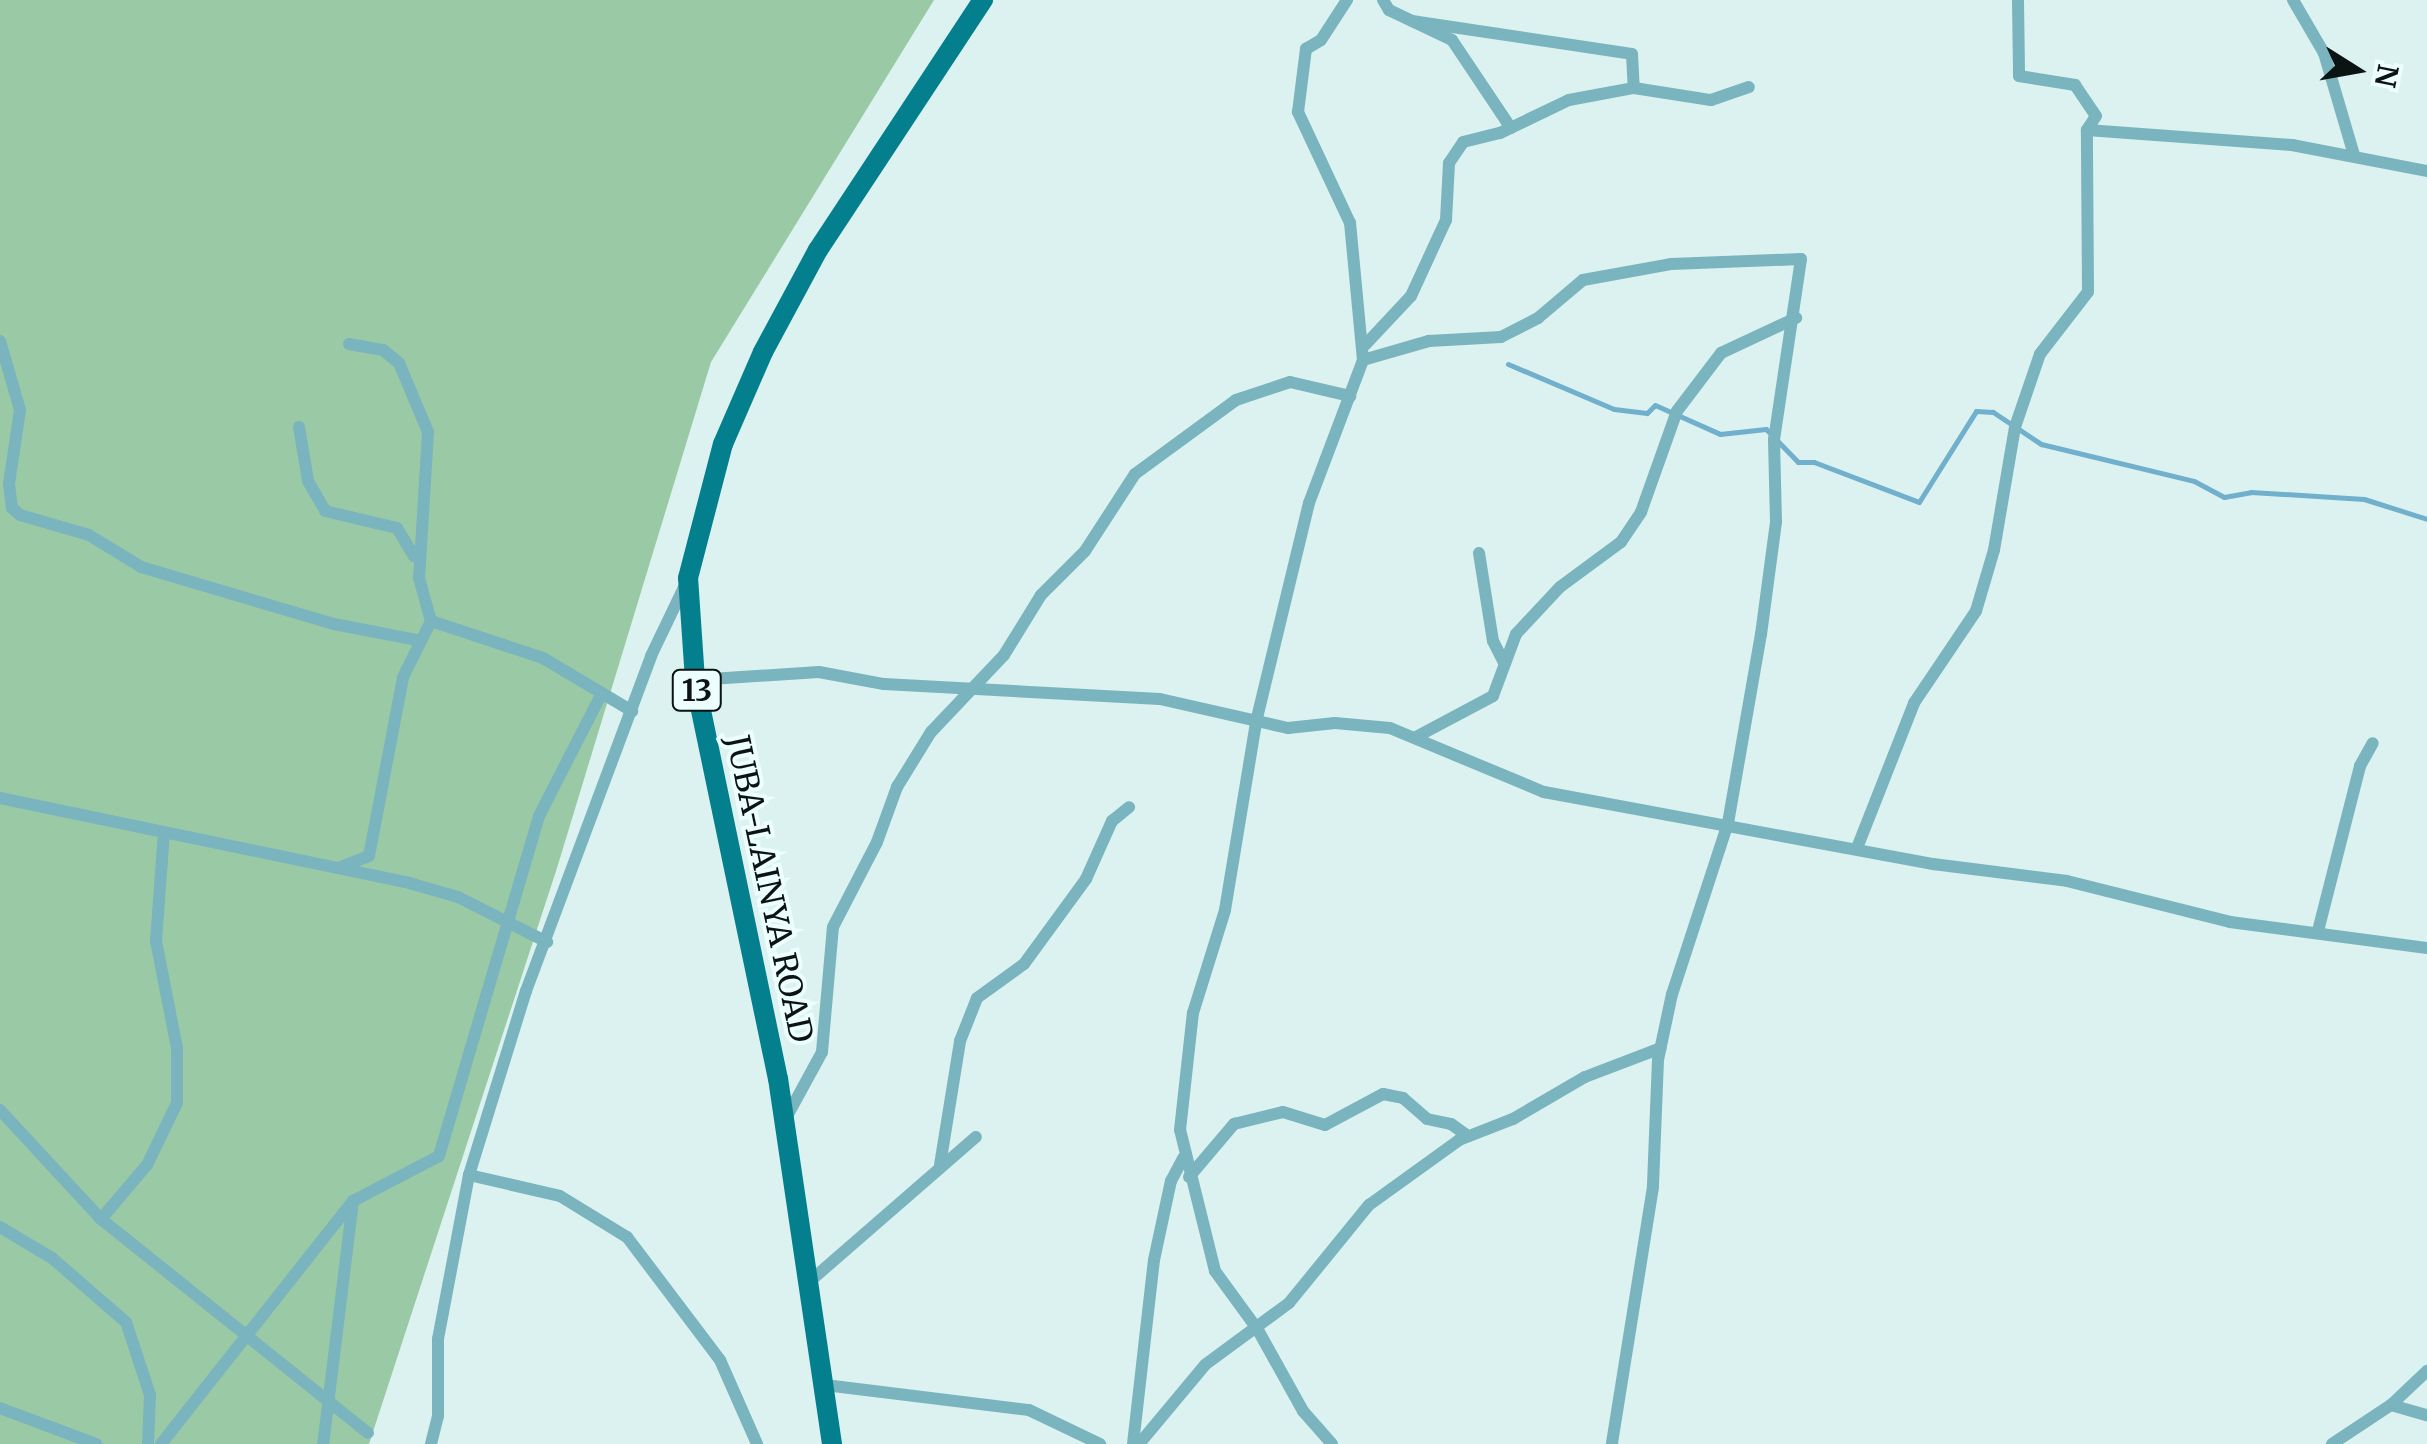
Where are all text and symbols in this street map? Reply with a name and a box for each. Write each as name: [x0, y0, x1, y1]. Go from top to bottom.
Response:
north arrow: [2307, 20, 2407, 120]
text: N: [2367, 61, 2406, 90]
road number: 13: [670, 665, 724, 715]
street label: JUBA-LAINYA ROAD: [718, 732, 820, 1046]

